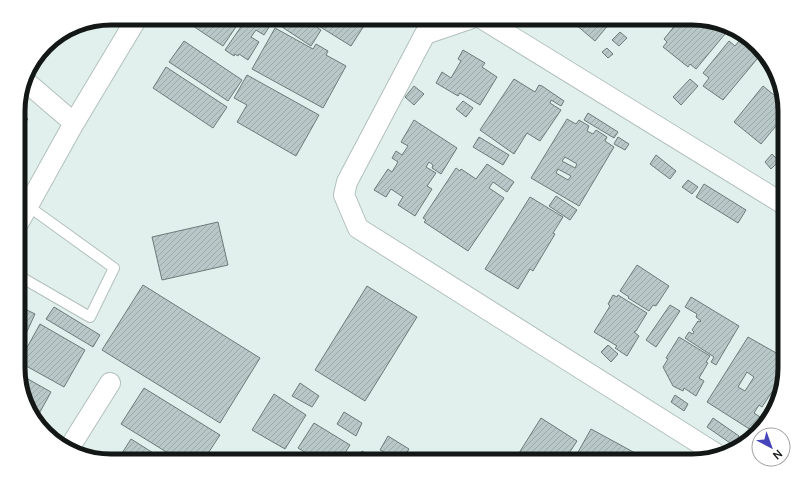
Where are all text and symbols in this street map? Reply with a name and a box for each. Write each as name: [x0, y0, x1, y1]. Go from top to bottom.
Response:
north arrow: [751, 427, 791, 467]
text: N: [770, 447, 786, 463]

